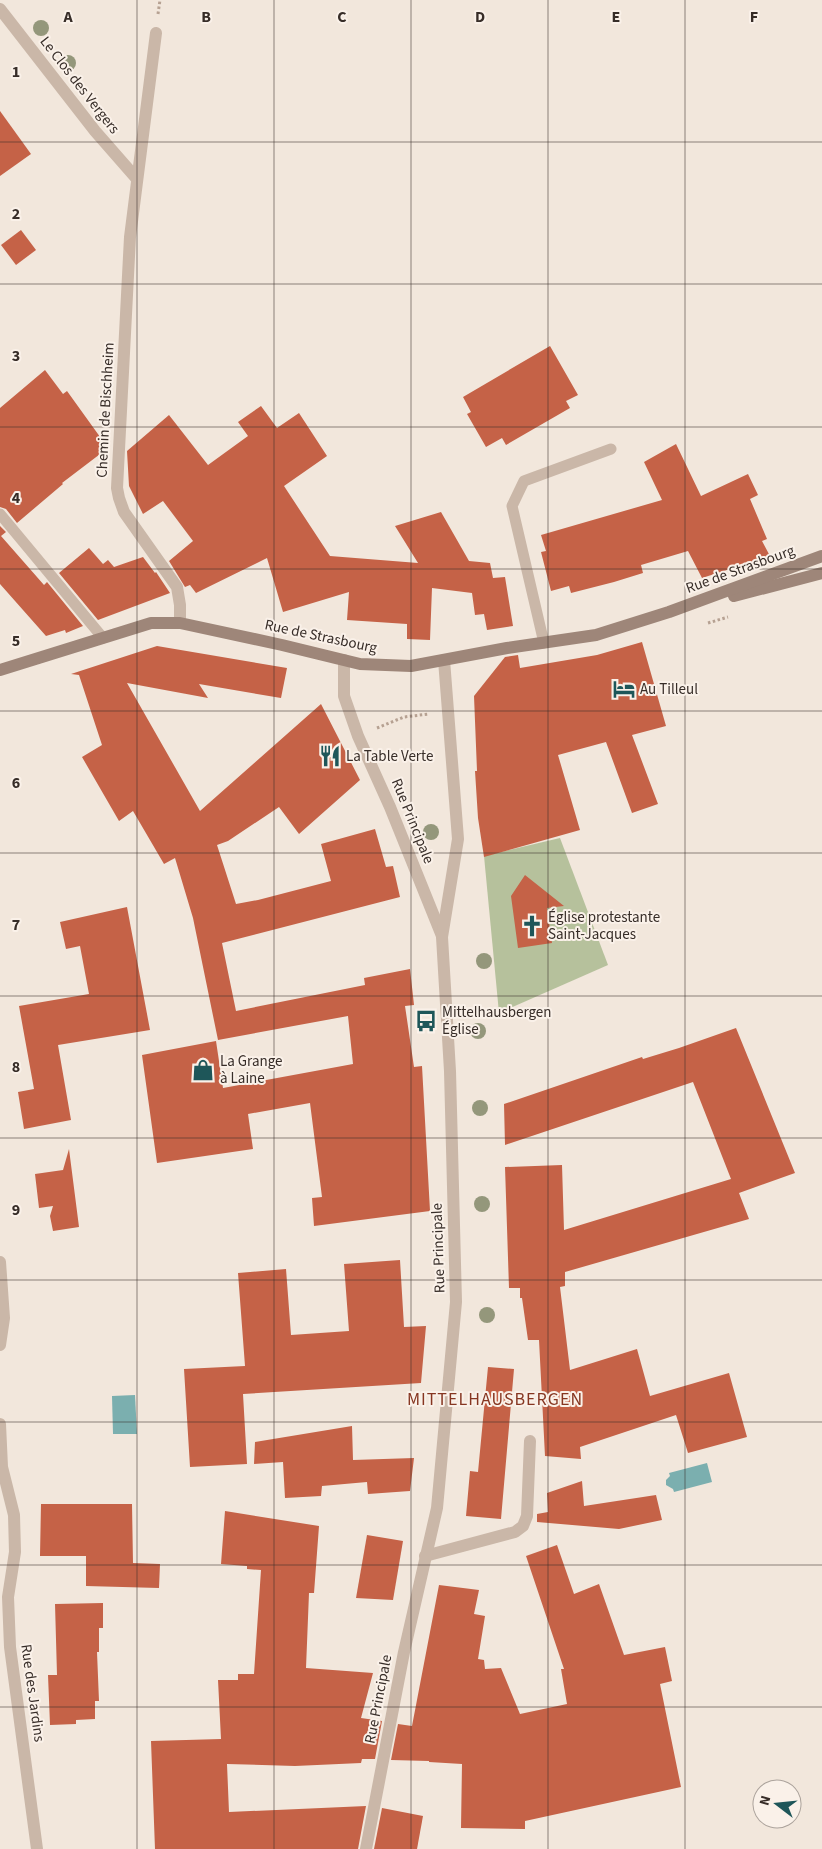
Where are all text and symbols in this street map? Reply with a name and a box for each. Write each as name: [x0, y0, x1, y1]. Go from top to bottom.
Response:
text: A: [62, 6, 73, 28]
text: B: [201, 6, 211, 28]
text: C: [337, 6, 347, 28]
text: D: [475, 6, 485, 28]
text: E: [612, 6, 620, 28]
text: F: [750, 6, 758, 28]
street label: Le Clos des Vergers: [35, 32, 124, 139]
text: 1: [12, 61, 20, 83]
text: 2: [12, 203, 20, 225]
street label: Chemin de Bischheim: [91, 342, 120, 478]
text: 3: [12, 345, 20, 367]
text: 4: [12, 487, 21, 509]
street label: Rue de Strasbourg: [683, 540, 798, 599]
street label: Rue de Strasbourg: [263, 614, 380, 659]
text: 5: [12, 630, 20, 652]
hotel icon: Au Tilleul: [611, 676, 637, 702]
place label: Au Tilleul: [640, 679, 698, 700]
restaurant icon: La Table Verte: [317, 743, 343, 769]
place label: La Table Verte: [346, 746, 433, 767]
text: 6: [12, 772, 20, 794]
street label: Rue Principale: [386, 775, 439, 867]
place label: Église protestante Saint-Jacques: [548, 907, 660, 945]
church icon: Église protestante Saint-Jacques: [519, 913, 545, 939]
text: 7: [12, 914, 20, 936]
place label: Mittelhausbergen Église: [442, 1002, 551, 1040]
bus stop icon: Mittelhausbergen Église: [413, 1008, 439, 1034]
place label: La Grange à Laine: [220, 1051, 283, 1089]
text: 8: [12, 1056, 20, 1078]
shop icon: La Grange à Laine: [190, 1057, 216, 1083]
text: 9: [12, 1199, 20, 1221]
street label: Rue Principale: [426, 1203, 451, 1293]
district label: MITTELHAUSBERGEN: [407, 1387, 583, 1412]
street label: Rue des Jardins: [15, 1643, 50, 1743]
street label: Rue Principale: [360, 1653, 397, 1745]
north arrow: [752, 1779, 802, 1829]
text: N: [755, 1793, 776, 1808]

